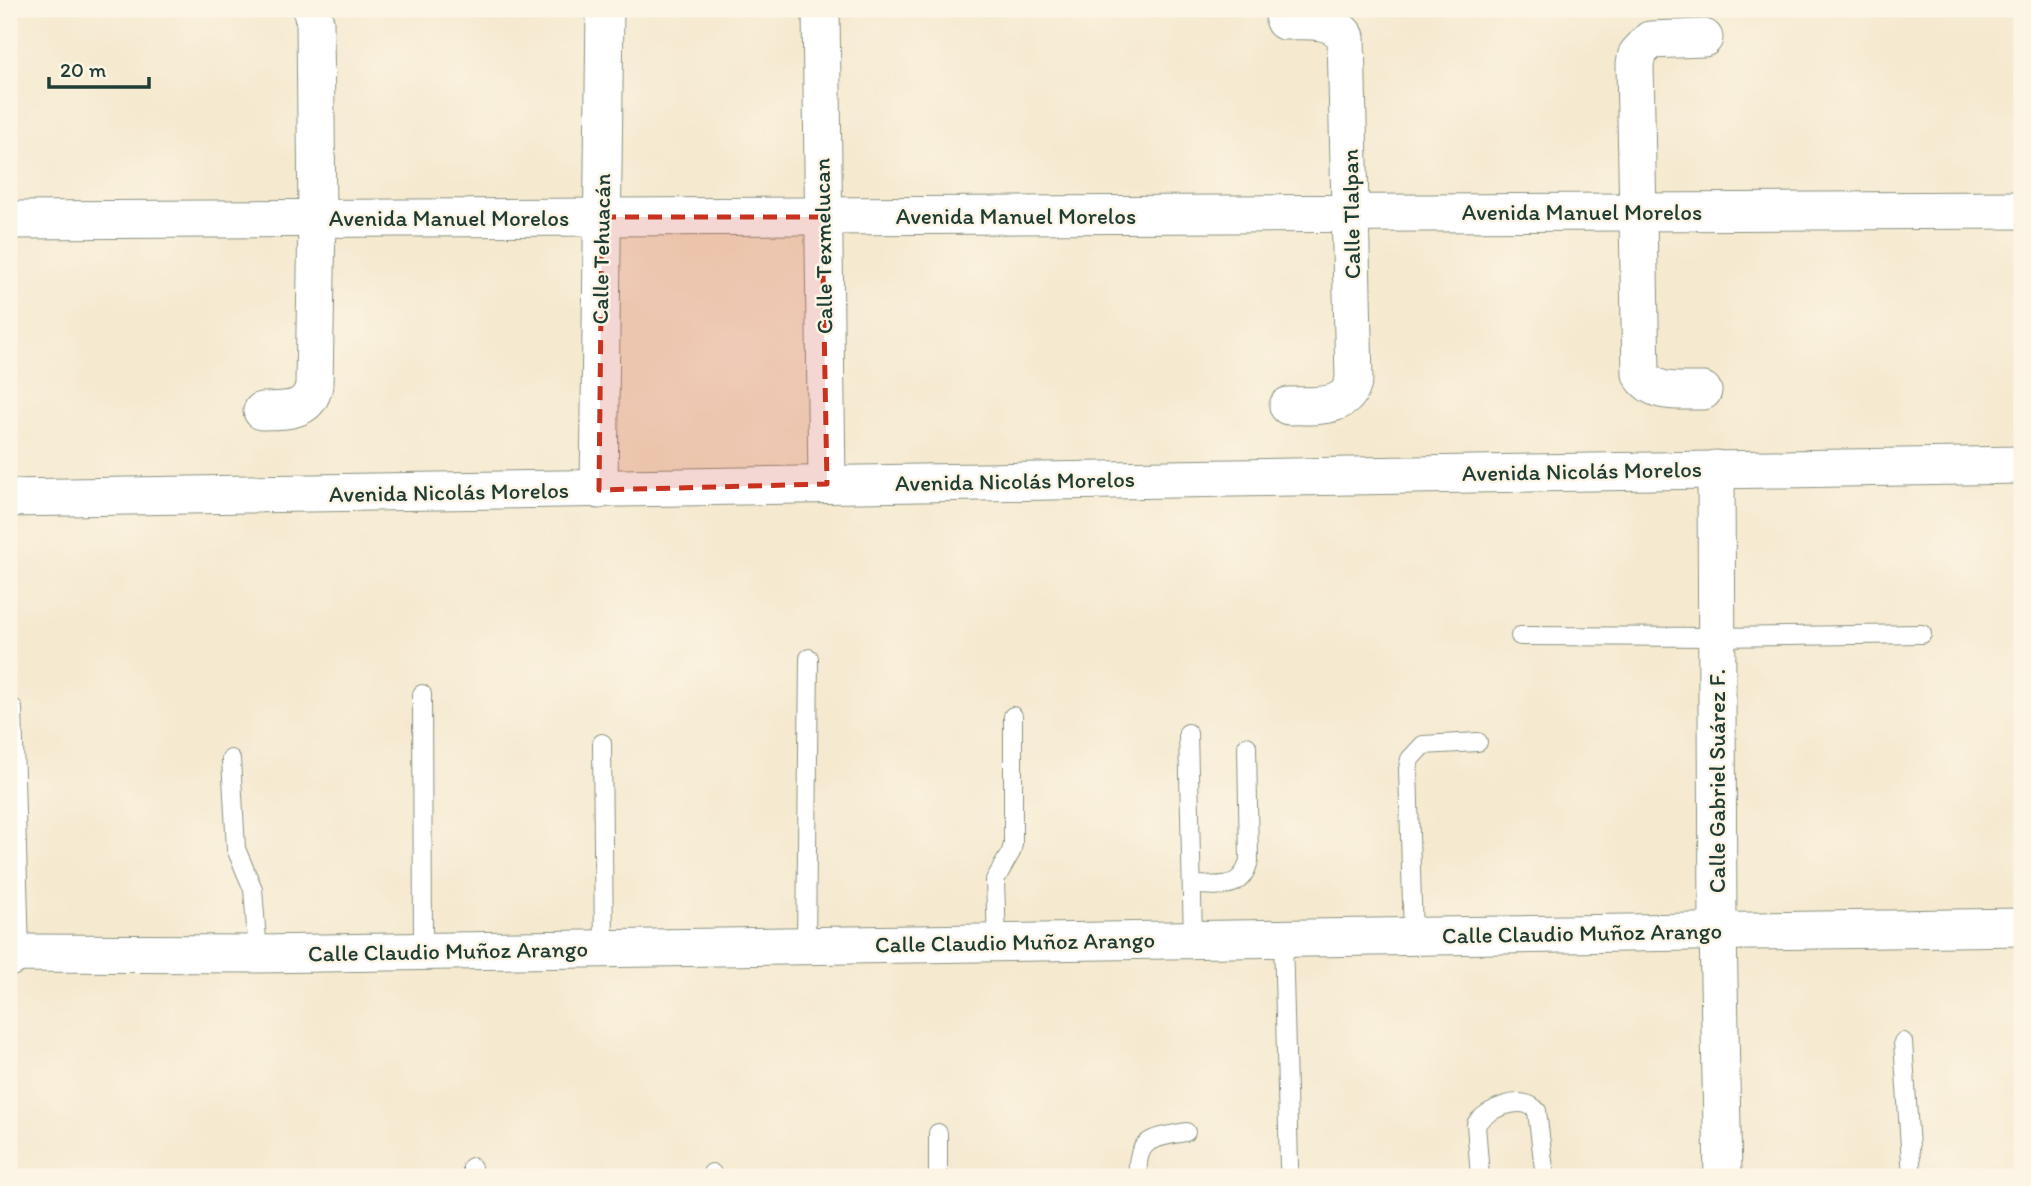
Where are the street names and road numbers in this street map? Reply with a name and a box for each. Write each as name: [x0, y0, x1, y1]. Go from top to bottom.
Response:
street label: Calle Tlalpan: [1336, 149, 1366, 279]
street label: Calle Texmelucan: [807, 158, 839, 334]
street label: Calle Tehuacán: [586, 173, 616, 325]
street label: Avenida Manuel Morelos: [1462, 198, 1702, 226]
street label: Avenida Manuel Morelos: [896, 202, 1136, 230]
street label: Avenida Manuel Morelos: [329, 204, 569, 232]
street label: Avenida Nicolás Morelos: [1462, 455, 1702, 487]
street label: Avenida Nicolás Morelos: [895, 465, 1135, 497]
street label: Avenida Nicolás Morelos: [329, 476, 569, 508]
street label: Calle Gabriel Suárez F.: [1703, 669, 1731, 893]
street label: Calle Claudio Muñoz Arango: [1441, 917, 1723, 949]
street label: Calle Claudio Muñoz Arango: [874, 926, 1156, 958]
street label: Calle Claudio Muñoz Arango: [307, 935, 589, 967]

